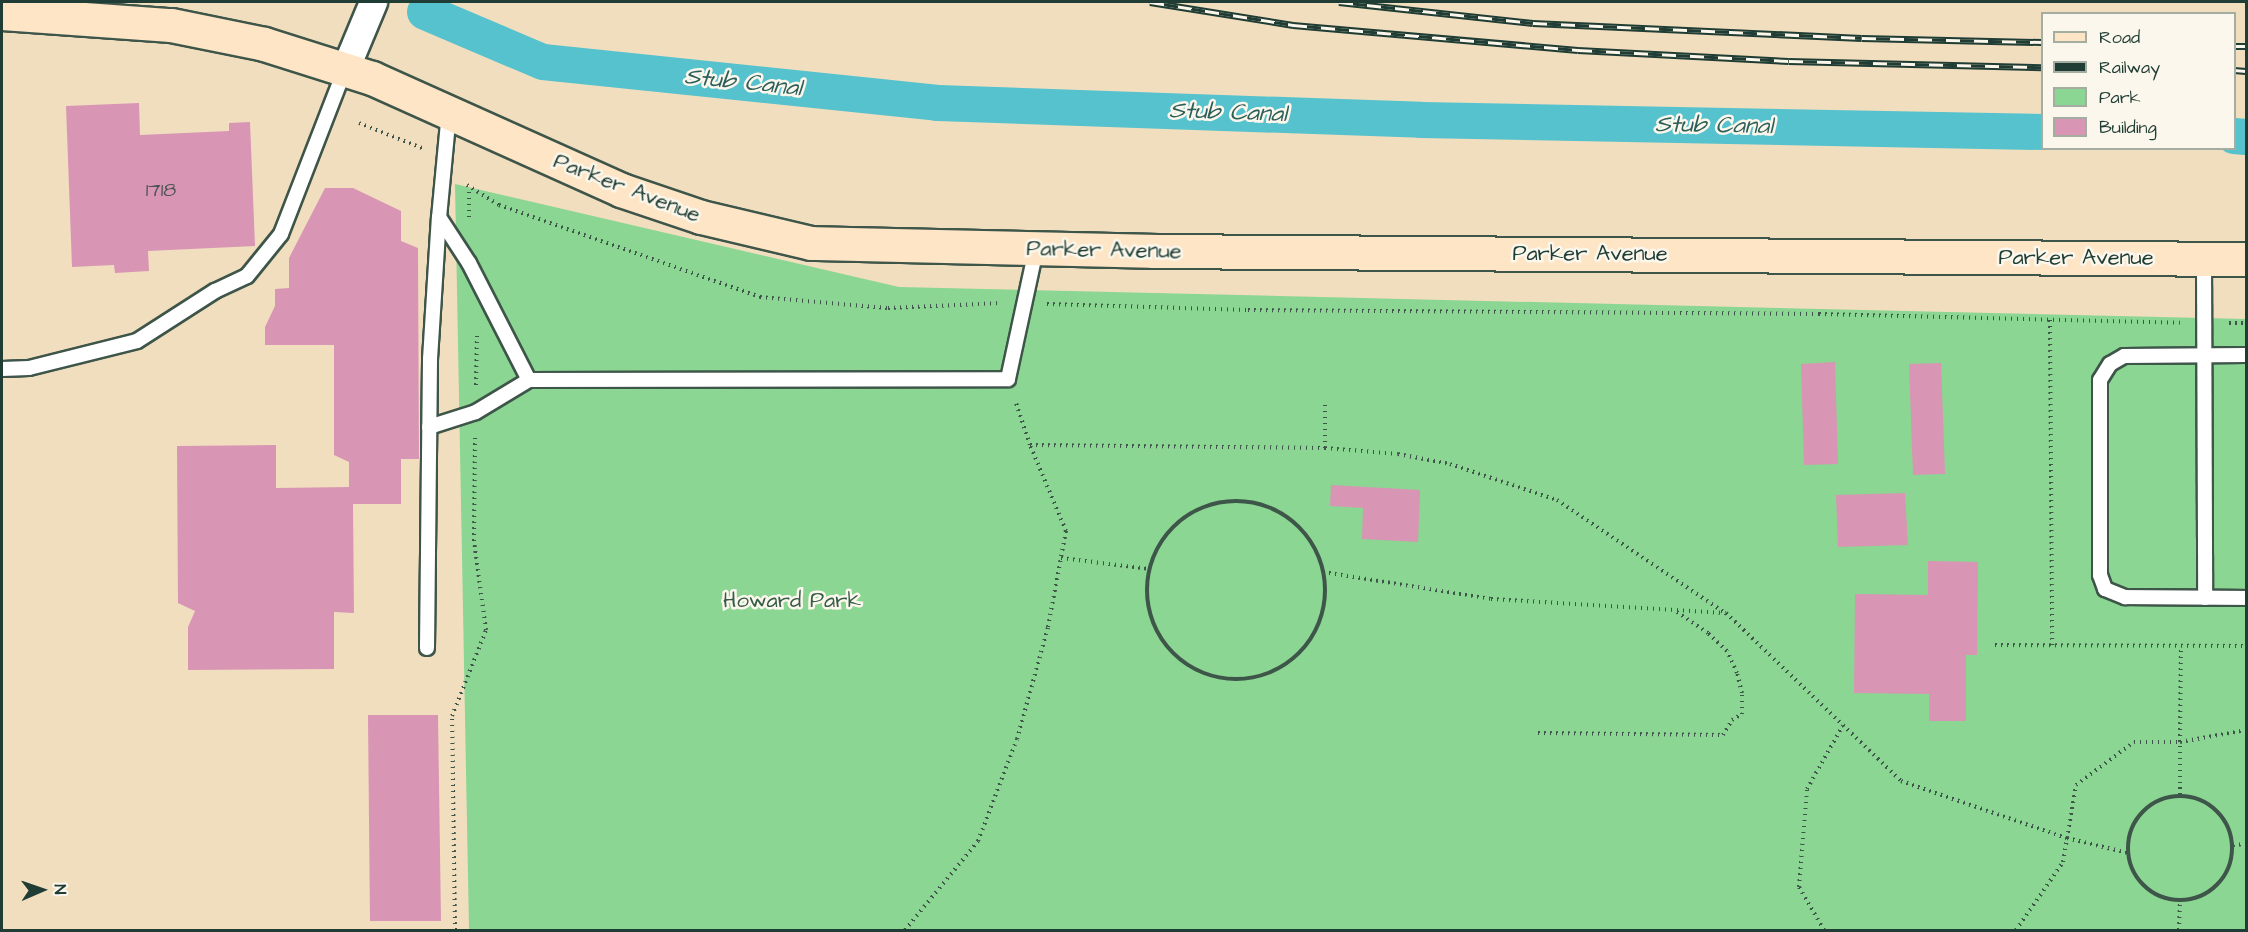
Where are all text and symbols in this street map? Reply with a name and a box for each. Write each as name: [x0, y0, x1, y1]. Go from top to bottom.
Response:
legend: [2041, 12, 2236, 150]
text: Road: [2099, 25, 2140, 50]
text: Railway: [2099, 55, 2160, 80]
water label: Stub Canal: [683, 63, 803, 103]
text: Park: [2099, 85, 2141, 110]
water label: Stub Canal: [1169, 97, 1287, 129]
water label: Stub Canal: [1655, 111, 1773, 141]
text: Building: [2099, 115, 2157, 140]
street label: Parker Avenue: [550, 148, 704, 228]
house number: 1718: [146, 178, 176, 202]
street label: Parker Avenue: [1026, 235, 1182, 265]
street label: Parker Avenue: [1512, 241, 1668, 267]
street label: Parker Avenue: [1998, 245, 2154, 271]
park label: Howard Park: [723, 588, 861, 614]
north arrow: [12, 860, 72, 920]
text: N: [49, 884, 71, 895]

